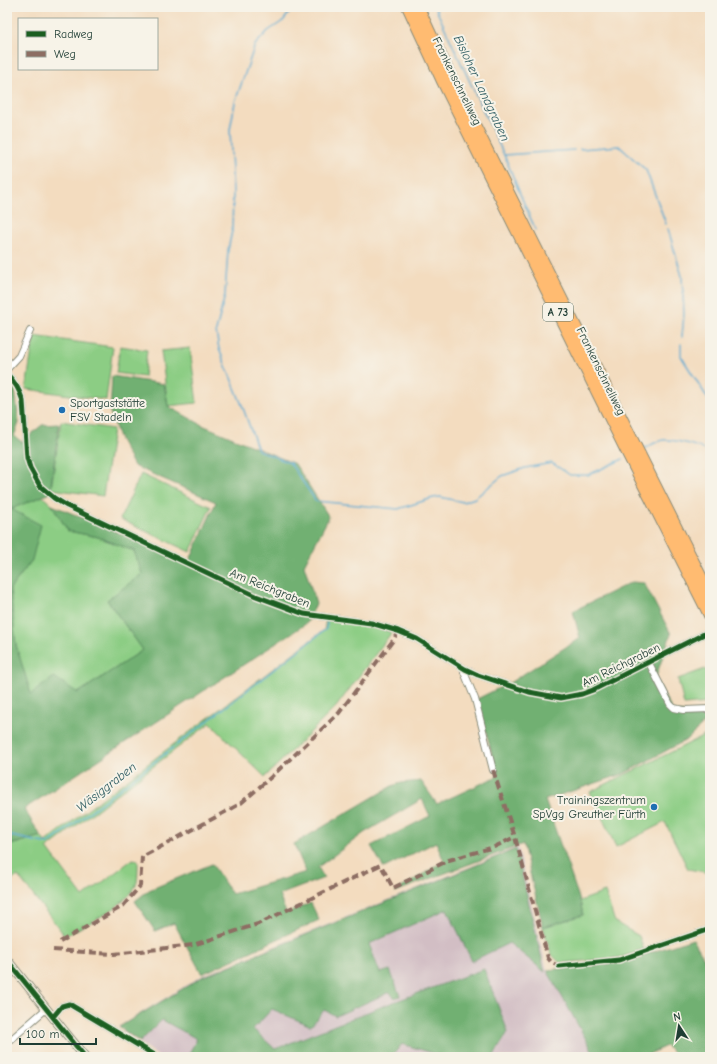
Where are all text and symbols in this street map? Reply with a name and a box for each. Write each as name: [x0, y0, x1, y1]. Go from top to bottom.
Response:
legend: [18, 18, 158, 70]
text: Radweg: [54, 27, 93, 41]
water label: Bisloher Landgraben: [451, 33, 513, 143]
street label: Frankenschnellweg: [429, 34, 485, 128]
text: Weg: [54, 47, 76, 61]
road number: A 73: [543, 303, 573, 321]
street label: Frankenschnellweg: [573, 324, 629, 418]
place label: Sportgaststätte FSV Stadeln: [70, 396, 145, 424]
marker: Sportgaststätte FSV Stadeln: [57, 405, 67, 415]
street label: Am Reichgraben: [228, 566, 312, 610]
street label: Am Reichgraben: [580, 640, 662, 690]
water label: Wäsiggraben: [73, 759, 139, 815]
place label: Trainingszentrum SpVgg Greuther Fürth: [533, 793, 646, 821]
marker: Trainingszentrum SpVgg Greuther Fürth: [649, 802, 659, 812]
north arrow: [659, 1006, 699, 1046]
text: N: [672, 1010, 682, 1024]
scale bar: [20, 1020, 96, 1046]
text: 100 m: [26, 1027, 59, 1041]

